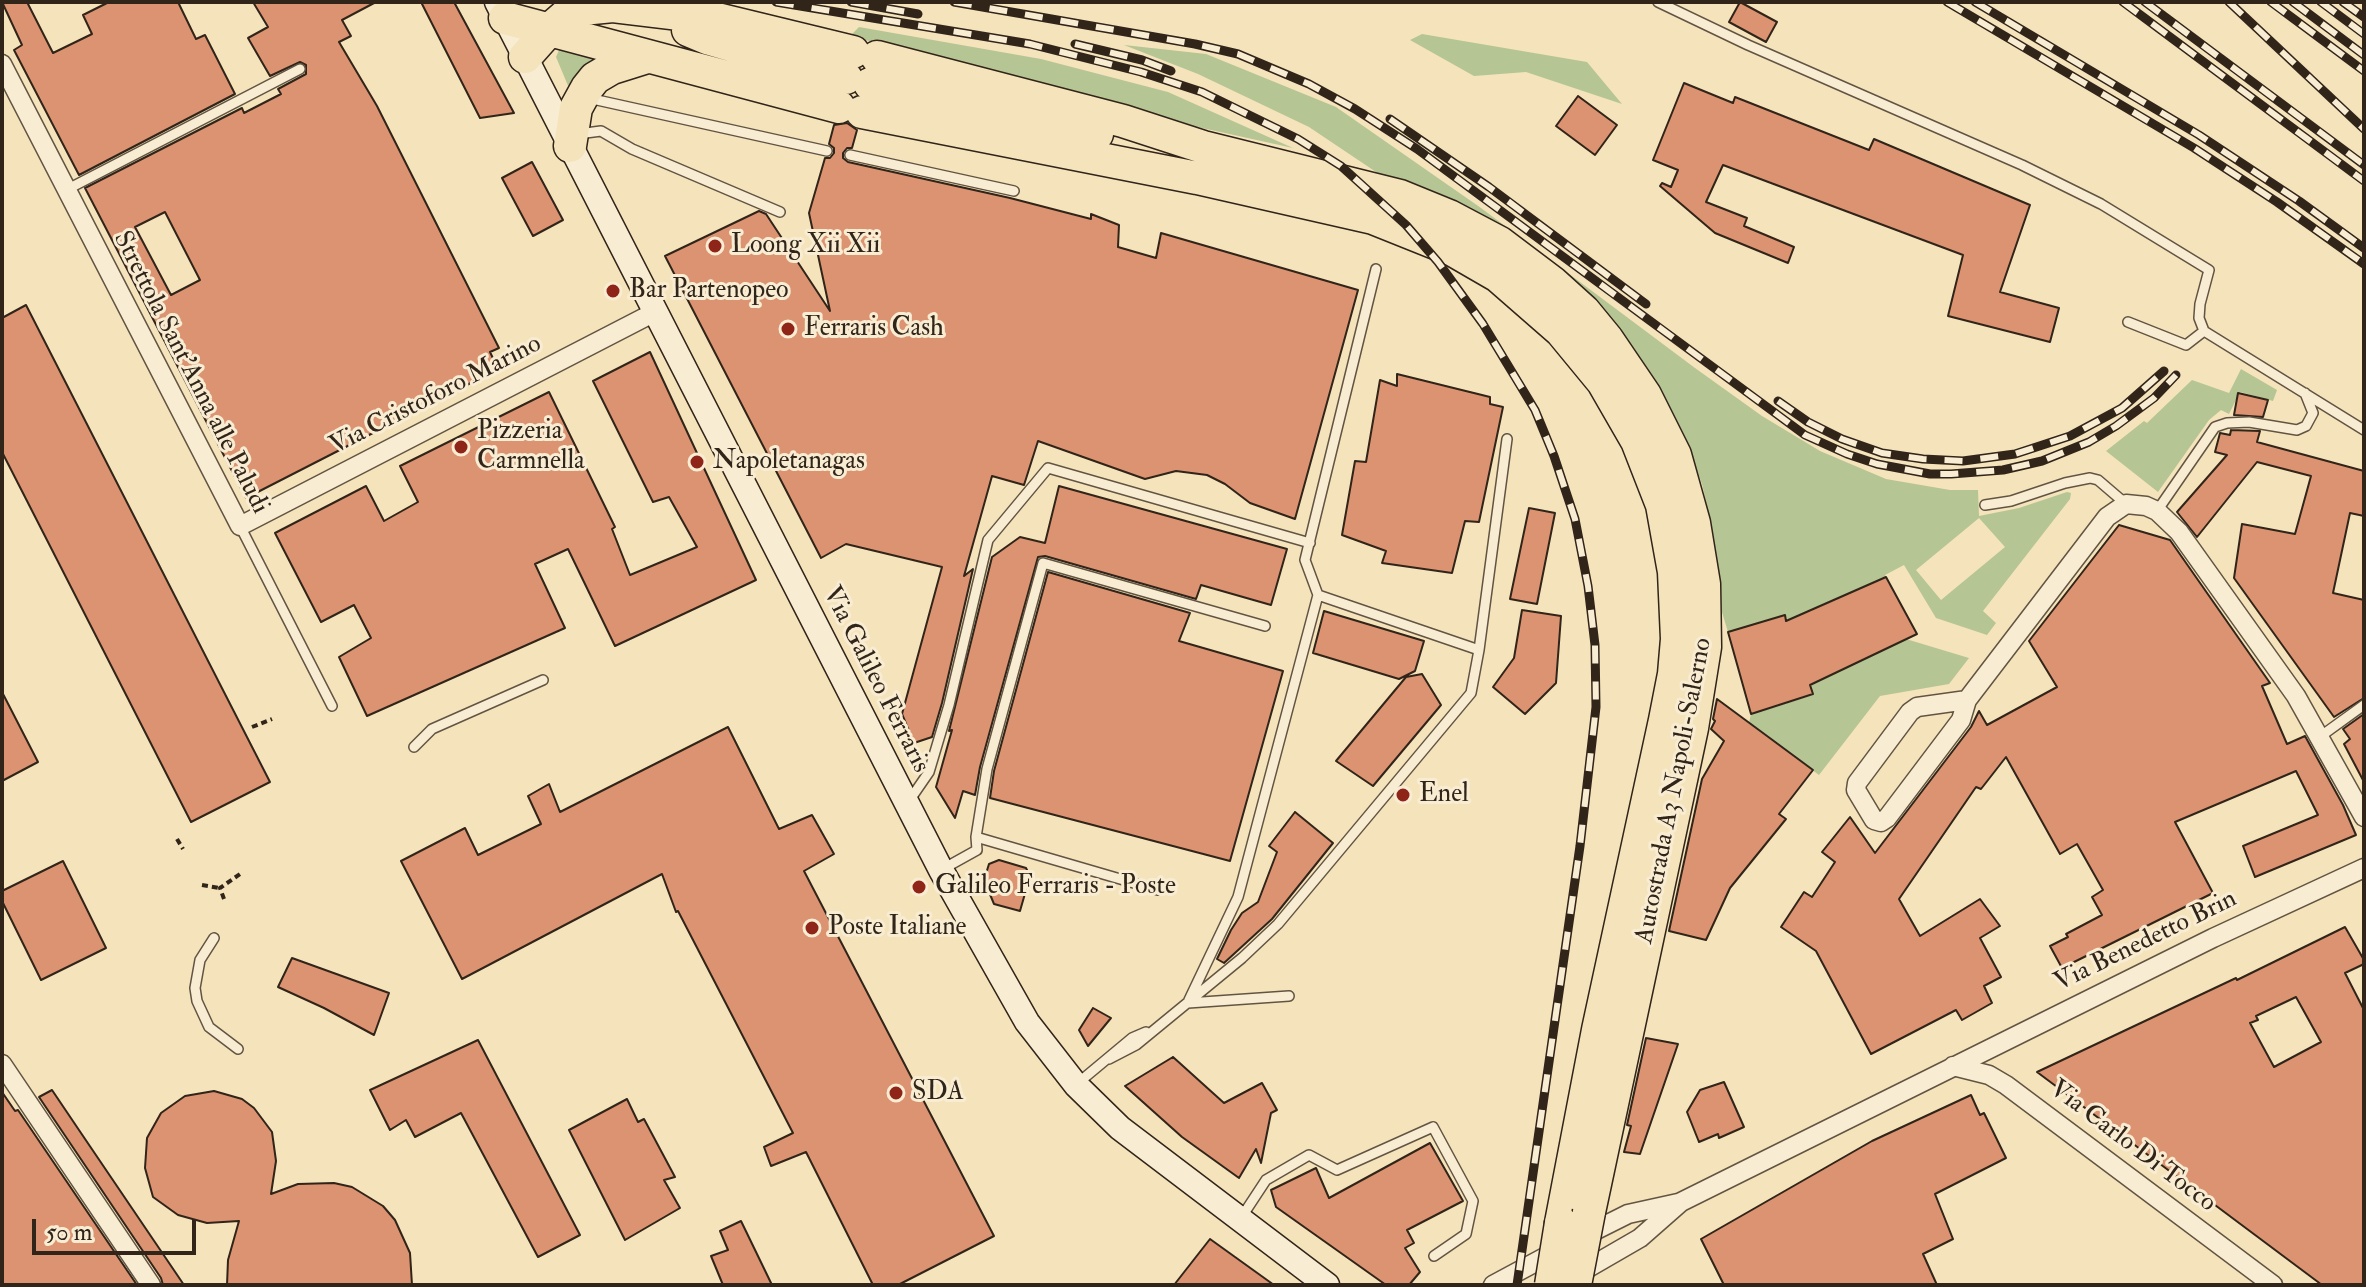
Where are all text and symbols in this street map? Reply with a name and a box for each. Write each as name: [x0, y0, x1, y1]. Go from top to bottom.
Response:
street label: Strettola Sant'Anna alle Paludi: [105, 227, 275, 519]
place label: Loong Xii Xii: [731, 230, 880, 262]
marker: Loong Xii Xii: [706, 237, 724, 255]
place label: Bar Partenopeo: [629, 275, 789, 307]
marker: Bar Partenopeo: [604, 282, 622, 300]
place label: Ferraris Cash: [804, 313, 944, 345]
marker: Ferraris Cash: [779, 320, 797, 338]
street label: Via Cristoforo Marino: [325, 329, 547, 463]
place label: Pizzeria Carmnella: [477, 416, 585, 478]
marker: Pizzeria Carmnella: [452, 438, 470, 456]
place label: Napoletanagas: [713, 446, 865, 478]
marker: Napoletanagas: [688, 453, 706, 471]
street label: Via Galileo Ferraris: [815, 582, 935, 778]
street label: Autostrada A3 Napoli-Salerno: [1630, 635, 1720, 947]
place label: Enel: [1419, 779, 1469, 811]
marker: Enel: [1394, 786, 1412, 804]
place label: Galileo Ferraris - Poste: [935, 871, 1176, 903]
marker: Galileo Ferraris - Poste: [910, 878, 928, 896]
street label: Via Benedetto Brin: [2050, 884, 2242, 1000]
place label: Poste Italiane: [828, 912, 966, 944]
marker: Poste Italiane: [803, 919, 821, 937]
street label: Via Carlo Di Tocco: [2043, 1074, 2221, 1220]
place label: SDA: [912, 1077, 964, 1109]
marker: SDA: [887, 1084, 905, 1102]
scale bar: [36, 1203, 200, 1253]
text: 50 m: [46, 1217, 92, 1248]

